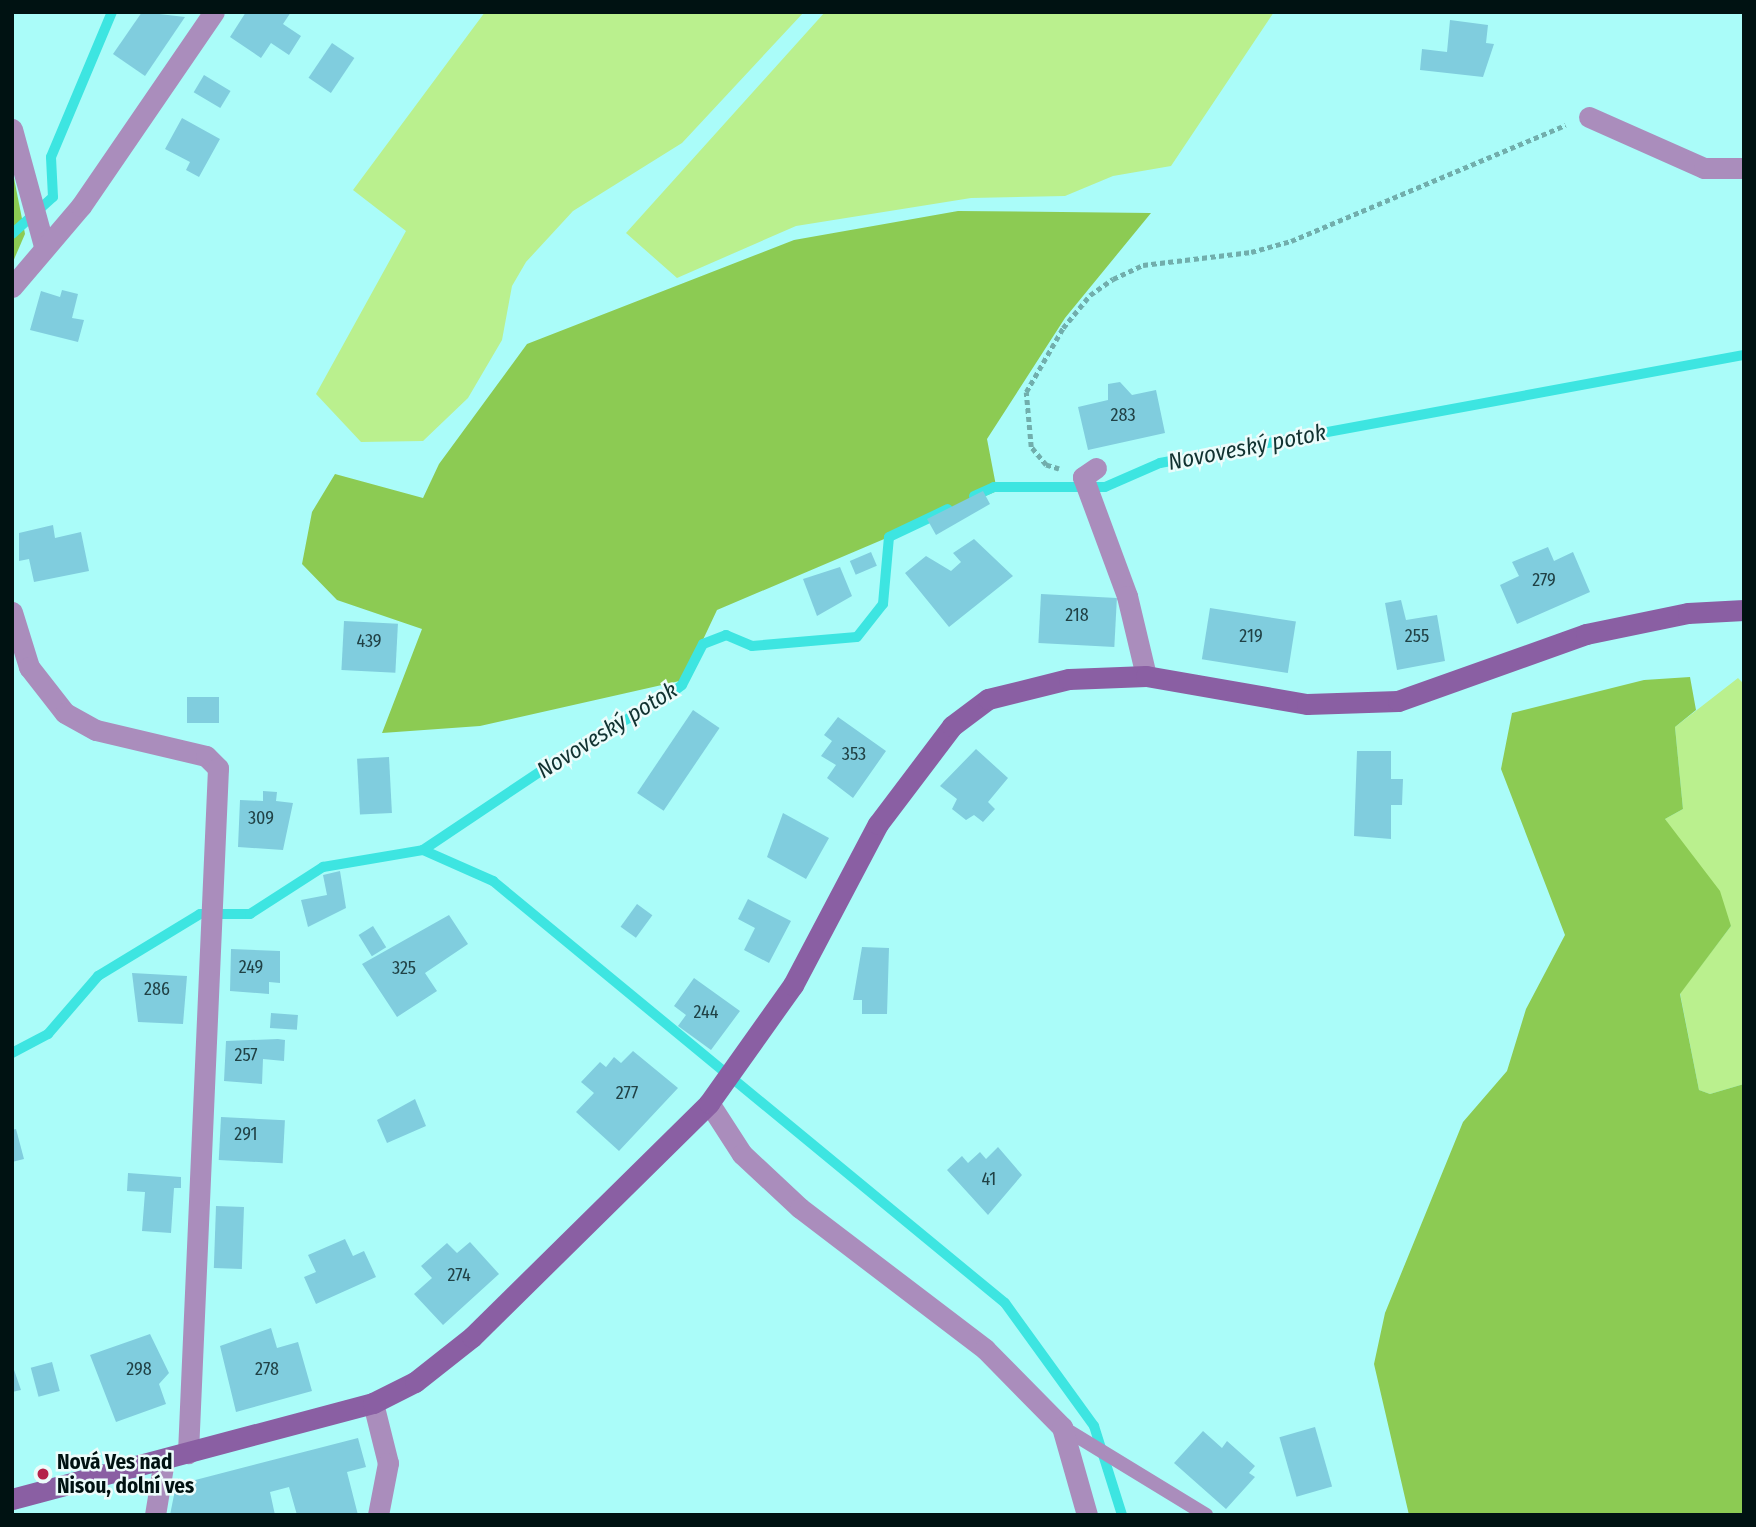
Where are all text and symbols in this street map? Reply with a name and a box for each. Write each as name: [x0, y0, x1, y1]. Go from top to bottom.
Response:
house number: 283: [1110, 404, 1136, 426]
water label: Novoveský potok: [1166, 418, 1328, 476]
house number: 279: [1532, 569, 1556, 591]
house number: 218: [1065, 604, 1089, 626]
house number: 219: [1239, 625, 1263, 647]
house number: 255: [1405, 625, 1429, 647]
house number: 439: [356, 630, 382, 652]
water label: Novoveský potok: [532, 676, 682, 784]
house number: 353: [842, 743, 866, 765]
house number: 309: [248, 807, 274, 829]
house number: 249: [239, 956, 263, 978]
house number: 325: [392, 957, 416, 979]
house number: 286: [144, 978, 170, 1000]
house number: 244: [693, 1001, 719, 1023]
house number: 257: [234, 1044, 258, 1066]
house number: 277: [616, 1082, 638, 1104]
house number: 291: [234, 1123, 258, 1145]
house number: 41: [982, 1168, 996, 1190]
house number: 274: [447, 1264, 471, 1286]
house number: 298: [126, 1358, 152, 1380]
house number: 278: [255, 1358, 279, 1380]
place label: Nová Ves nad Nisou, dolní ves: [57, 1449, 194, 1499]
marker: Nová Ves nad Nisou, dolní ves: [35, 1466, 51, 1482]

